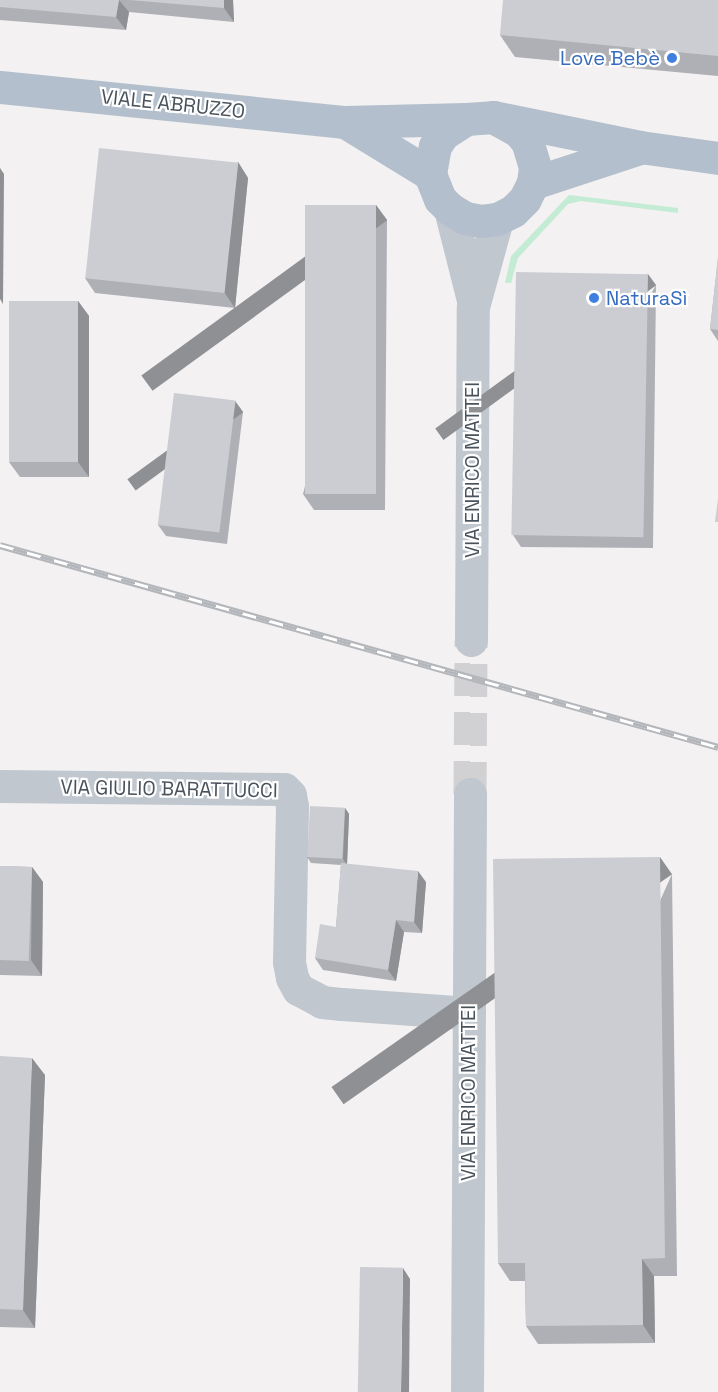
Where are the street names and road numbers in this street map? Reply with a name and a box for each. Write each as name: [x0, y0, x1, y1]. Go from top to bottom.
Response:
street label: VIALE ABRUZZO: [100, 84, 246, 124]
street label: VIA ENRICO MATTEI: [460, 382, 484, 558]
street label: VIA GIULIO BARATTUCCI: [60, 775, 278, 803]
street label: VIA ENRICO MATTEI: [456, 1005, 480, 1181]

